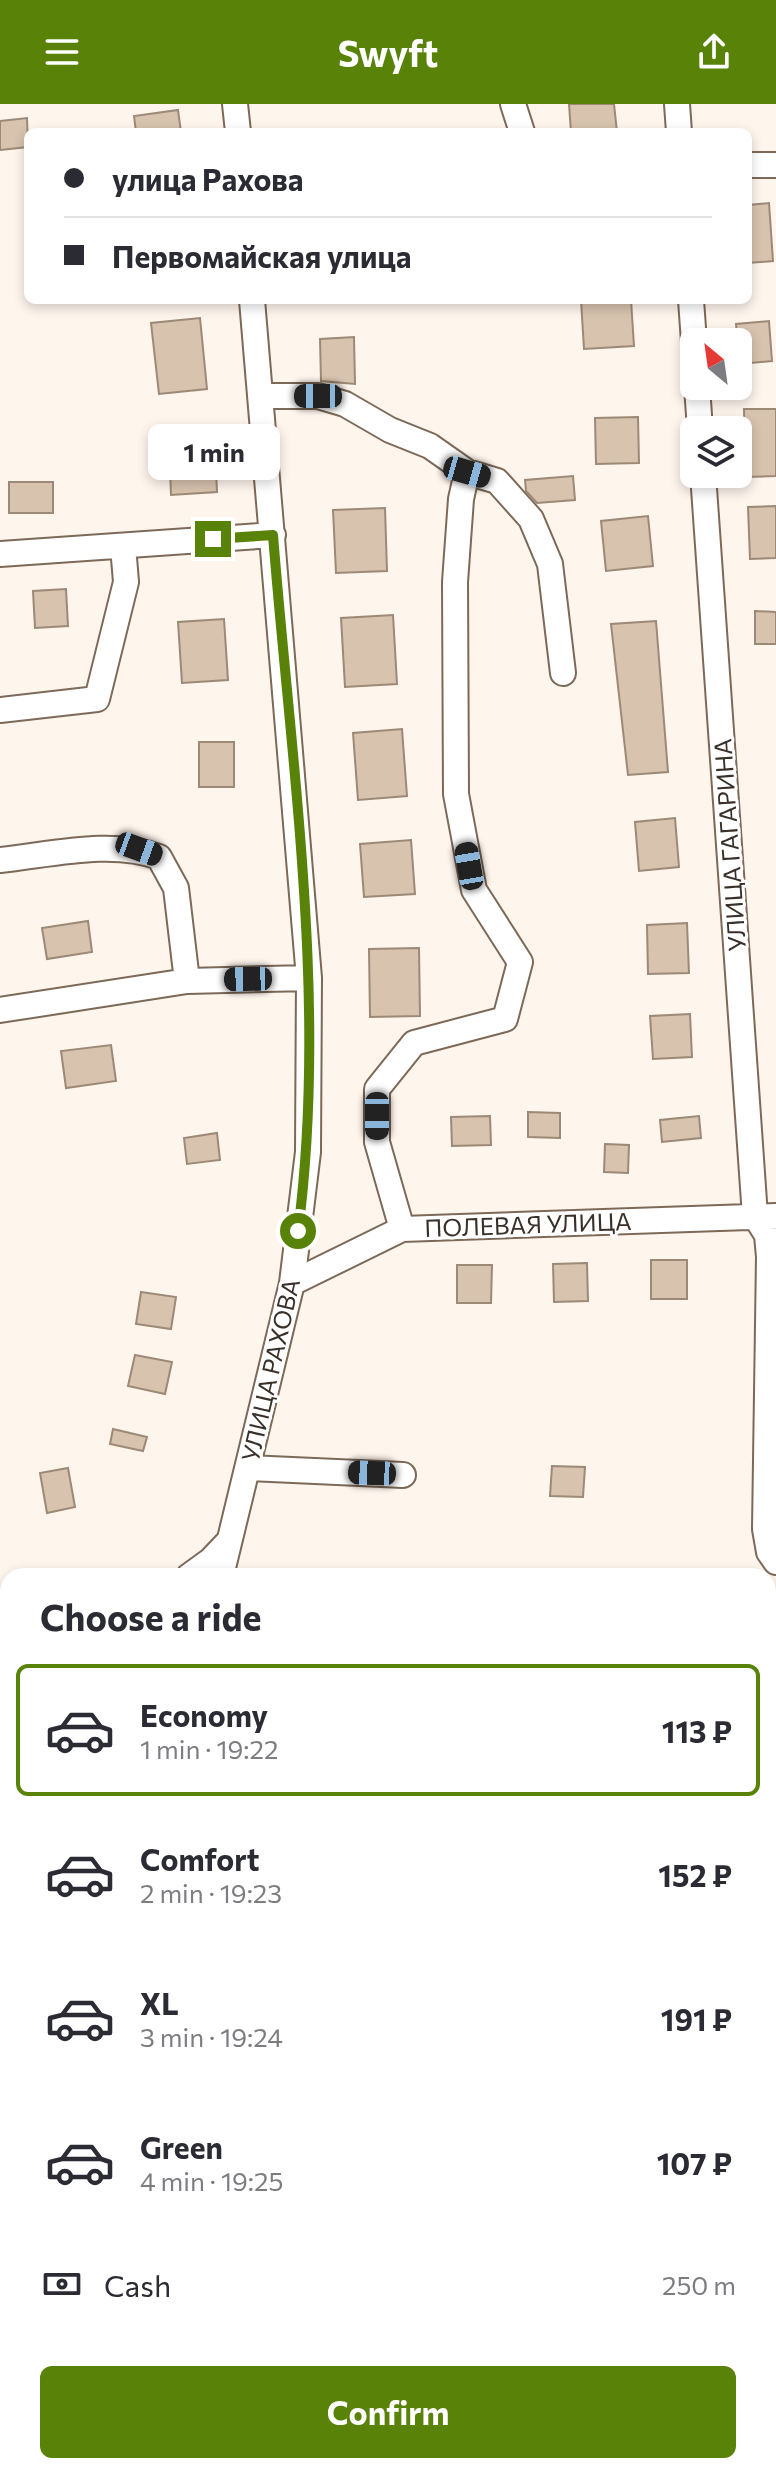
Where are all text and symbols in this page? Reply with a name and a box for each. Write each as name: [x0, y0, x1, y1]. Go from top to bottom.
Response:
icon: menu: [40, 30, 84, 74]
text: Swyft: [338, 30, 438, 74]
icon: share: [692, 30, 736, 74]
text: улица Рахова: [112, 160, 303, 197]
text: Первомайская улица: [112, 237, 411, 274]
north arrow: [680, 328, 752, 400]
map controls: [680, 328, 752, 488]
car: [294, 384, 342, 408]
button: layers: [680, 416, 752, 488]
callout: 1 min: [147, 423, 279, 479]
text: 1 min: [183, 436, 245, 467]
car: [441, 454, 493, 490]
route end: [195, 521, 231, 557]
street label: УЛИЦА ГАГАРИНА: [707, 738, 751, 952]
car: [112, 830, 166, 868]
car: [453, 840, 485, 892]
car: [224, 967, 272, 991]
car: [365, 1092, 389, 1140]
street label: ПОЛЕВАЯ УЛИЦА: [424, 1206, 632, 1242]
route start: [280, 1213, 316, 1249]
street label: УЛИЦА РАХОВА: [235, 1276, 305, 1464]
car: [348, 1460, 396, 1486]
text: Choose a ride: [40, 1594, 261, 1638]
icon: car: [44, 1694, 116, 1766]
text: Economy: [140, 1696, 268, 1733]
text: 113 ₽: [662, 1712, 732, 1749]
text: 1 min · 19:22: [140, 1733, 278, 1764]
icon: car: [44, 1838, 116, 1910]
text: Comfort: [140, 1840, 259, 1877]
text: 152 ₽: [658, 1856, 732, 1893]
text: 2 min · 19:23: [140, 1877, 282, 1908]
icon: car: [44, 1982, 116, 2054]
text: XL: [140, 1984, 179, 2021]
text: 191 ₽: [661, 2000, 732, 2037]
text: 3 min · 19:24: [140, 2021, 283, 2052]
icon: car: [44, 2126, 116, 2198]
text: Green: [140, 2128, 223, 2165]
text: 107 ₽: [657, 2144, 732, 2181]
text: 4 min · 19:25: [140, 2165, 283, 2196]
icon: cash: [40, 2262, 84, 2306]
text: Cash: [104, 2266, 171, 2303]
text: 250 m: [662, 2269, 736, 2300]
button: Confirm: [40, 2366, 736, 2458]

